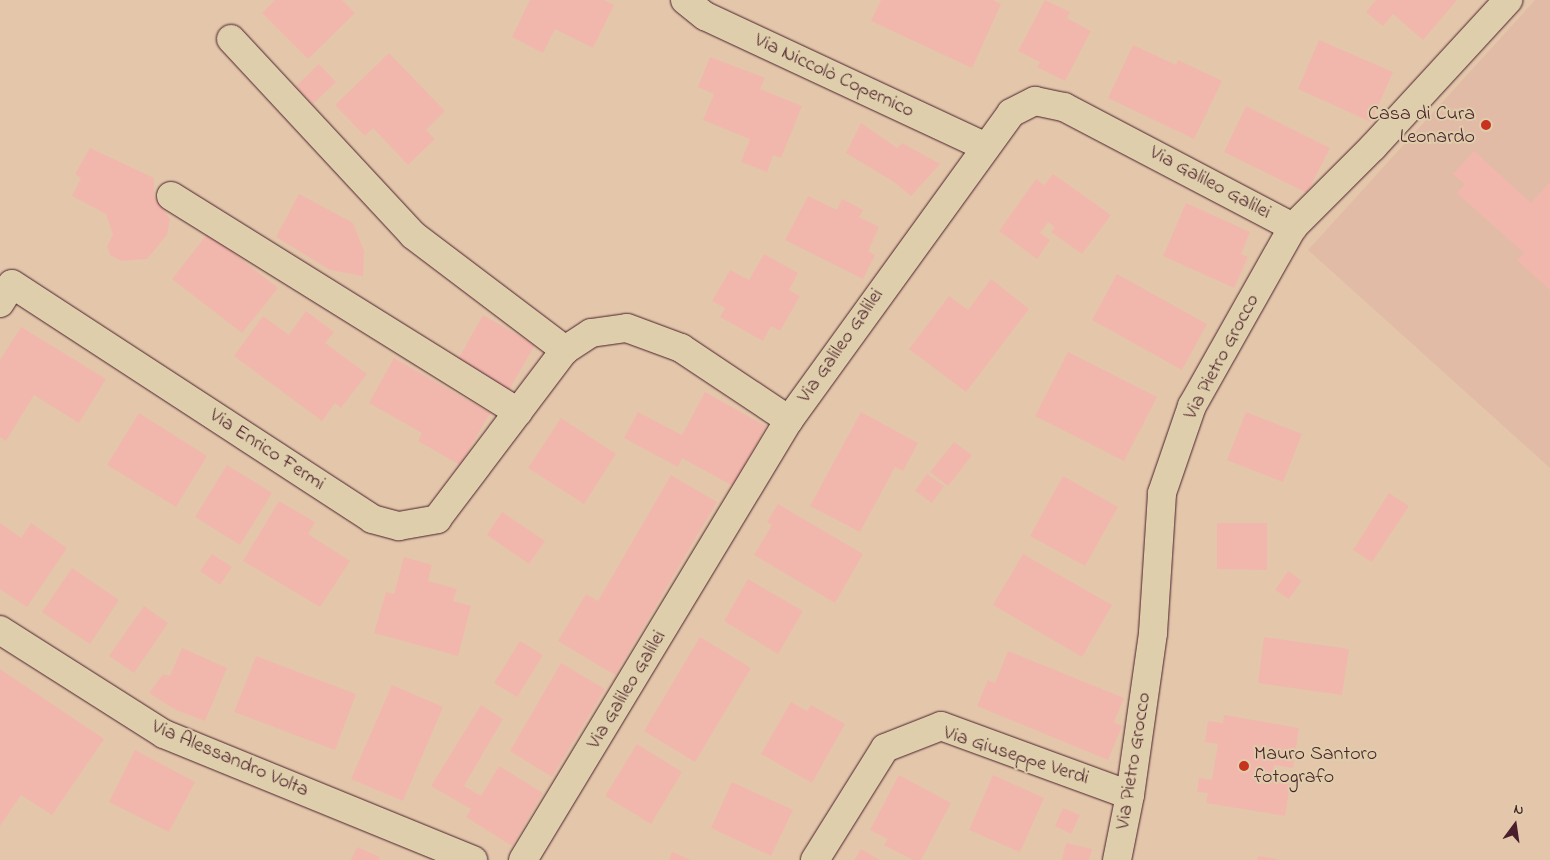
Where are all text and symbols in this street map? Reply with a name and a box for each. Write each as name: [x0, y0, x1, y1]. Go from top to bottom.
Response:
street label: Via Niccolò Copernico: [750, 28, 918, 124]
place label: Casa di Cura Leonardo: [1368, 102, 1475, 149]
marker: Casa di Cura Leonardo: [1479, 118, 1493, 132]
street label: Via Galileo Galilei: [1145, 141, 1275, 225]
street label: Via Galileo Galilei: [793, 284, 889, 408]
street label: Via Pietro Grocco: [1179, 290, 1265, 424]
street label: Via Enrico Fermi: [205, 404, 329, 496]
street label: Via Galileo Galilei: [582, 626, 672, 754]
street label: Via Pietro Grocco: [1111, 691, 1157, 831]
street label: Via Alessandro Volta: [148, 715, 312, 803]
street label: Via Giuseppe Verdi: [940, 721, 1092, 791]
place label: Mauro Santoro fotografo: [1254, 742, 1377, 789]
marker: Mauro Santoro fotografo: [1238, 760, 1250, 772]
text: N: [1512, 799, 1526, 821]
north arrow: [1490, 800, 1540, 850]

